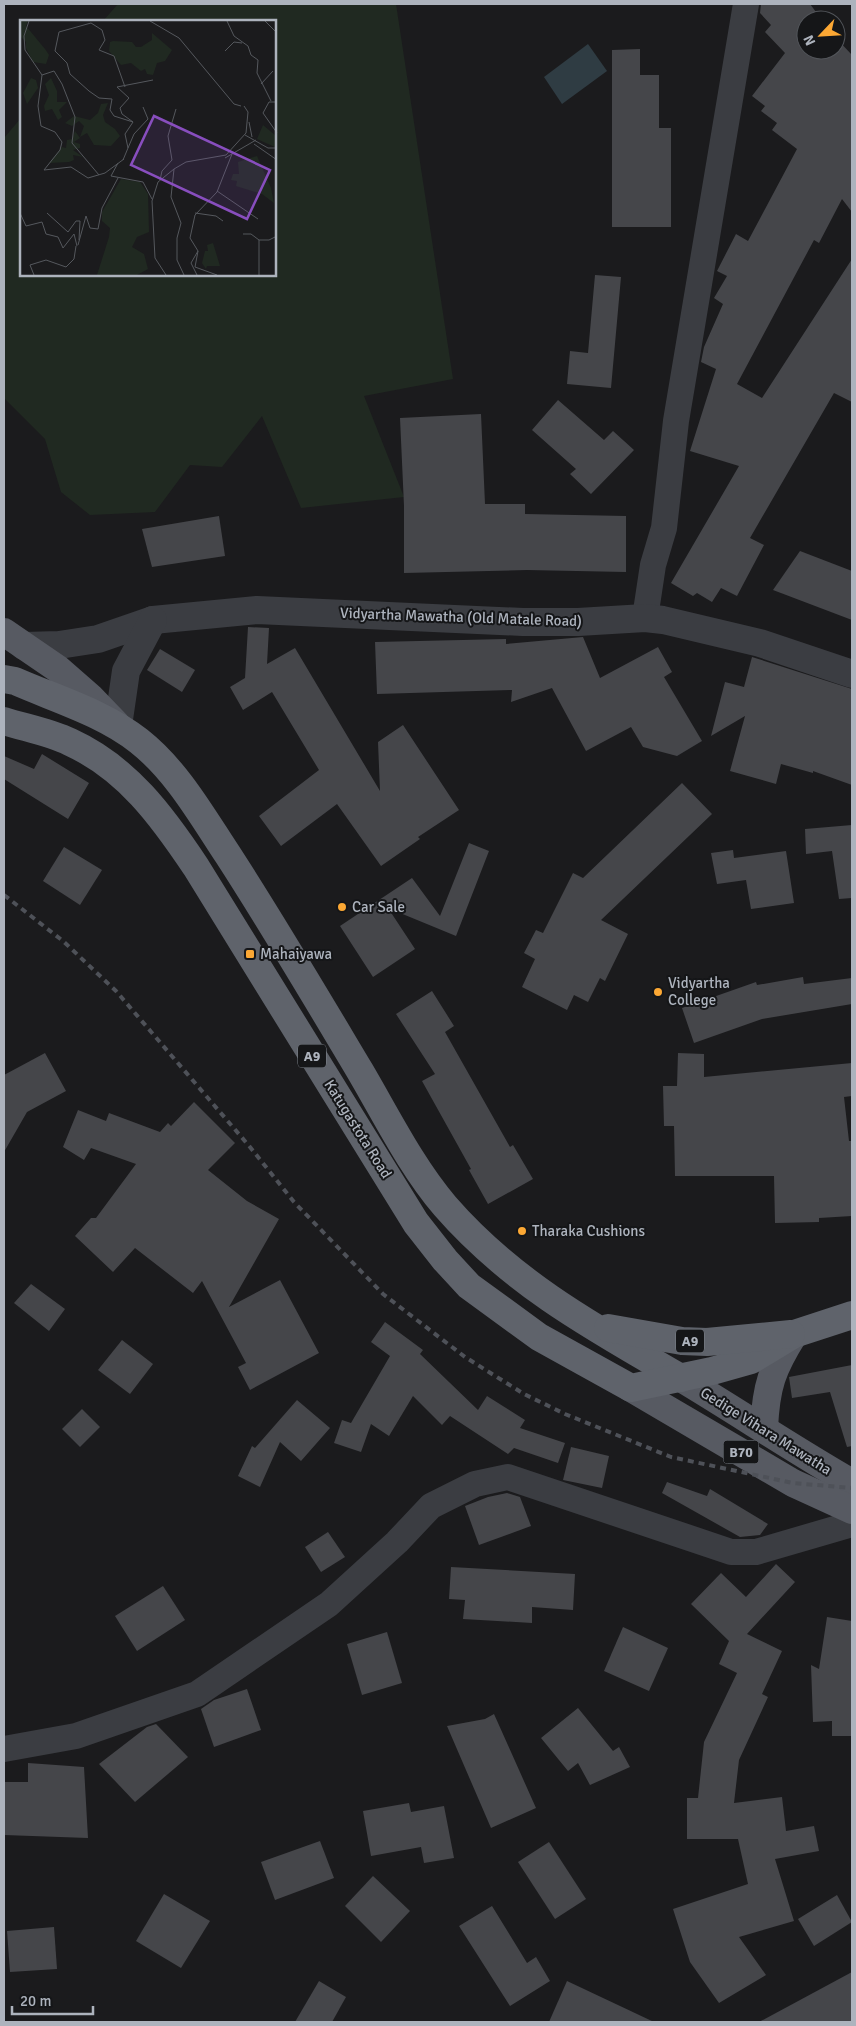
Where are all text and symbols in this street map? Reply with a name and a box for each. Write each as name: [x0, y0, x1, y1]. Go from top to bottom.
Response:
north arrow: [796, 10, 846, 60]
inset map: [20, 20, 276, 276]
text: N: [800, 32, 819, 48]
street label: Vidyartha Mawatha (Old Matale Road): [340, 604, 582, 630]
place label: Car Sale: [352, 898, 405, 916]
marker: Car Sale: [336, 901, 348, 913]
place label: Mahaiyawa: [260, 945, 332, 963]
marker: Mahaiyawa: [244, 948, 256, 960]
place label: Vidyartha College: [668, 974, 730, 1009]
marker: Vidyartha College: [652, 986, 664, 998]
road number: A9: [298, 1044, 326, 1068]
street label: Katugastota Road: [320, 1076, 396, 1182]
place label: Tharaka Cushions: [532, 1222, 646, 1240]
marker: Tharaka Cushions: [516, 1225, 528, 1237]
road number: A9: [676, 1330, 704, 1352]
street label: Gedige Vihara Mawatha: [697, 1383, 835, 1479]
road number: B70: [724, 1440, 758, 1464]
scale bar: [12, 1984, 94, 2016]
text: 20 m: [20, 1992, 51, 2010]

